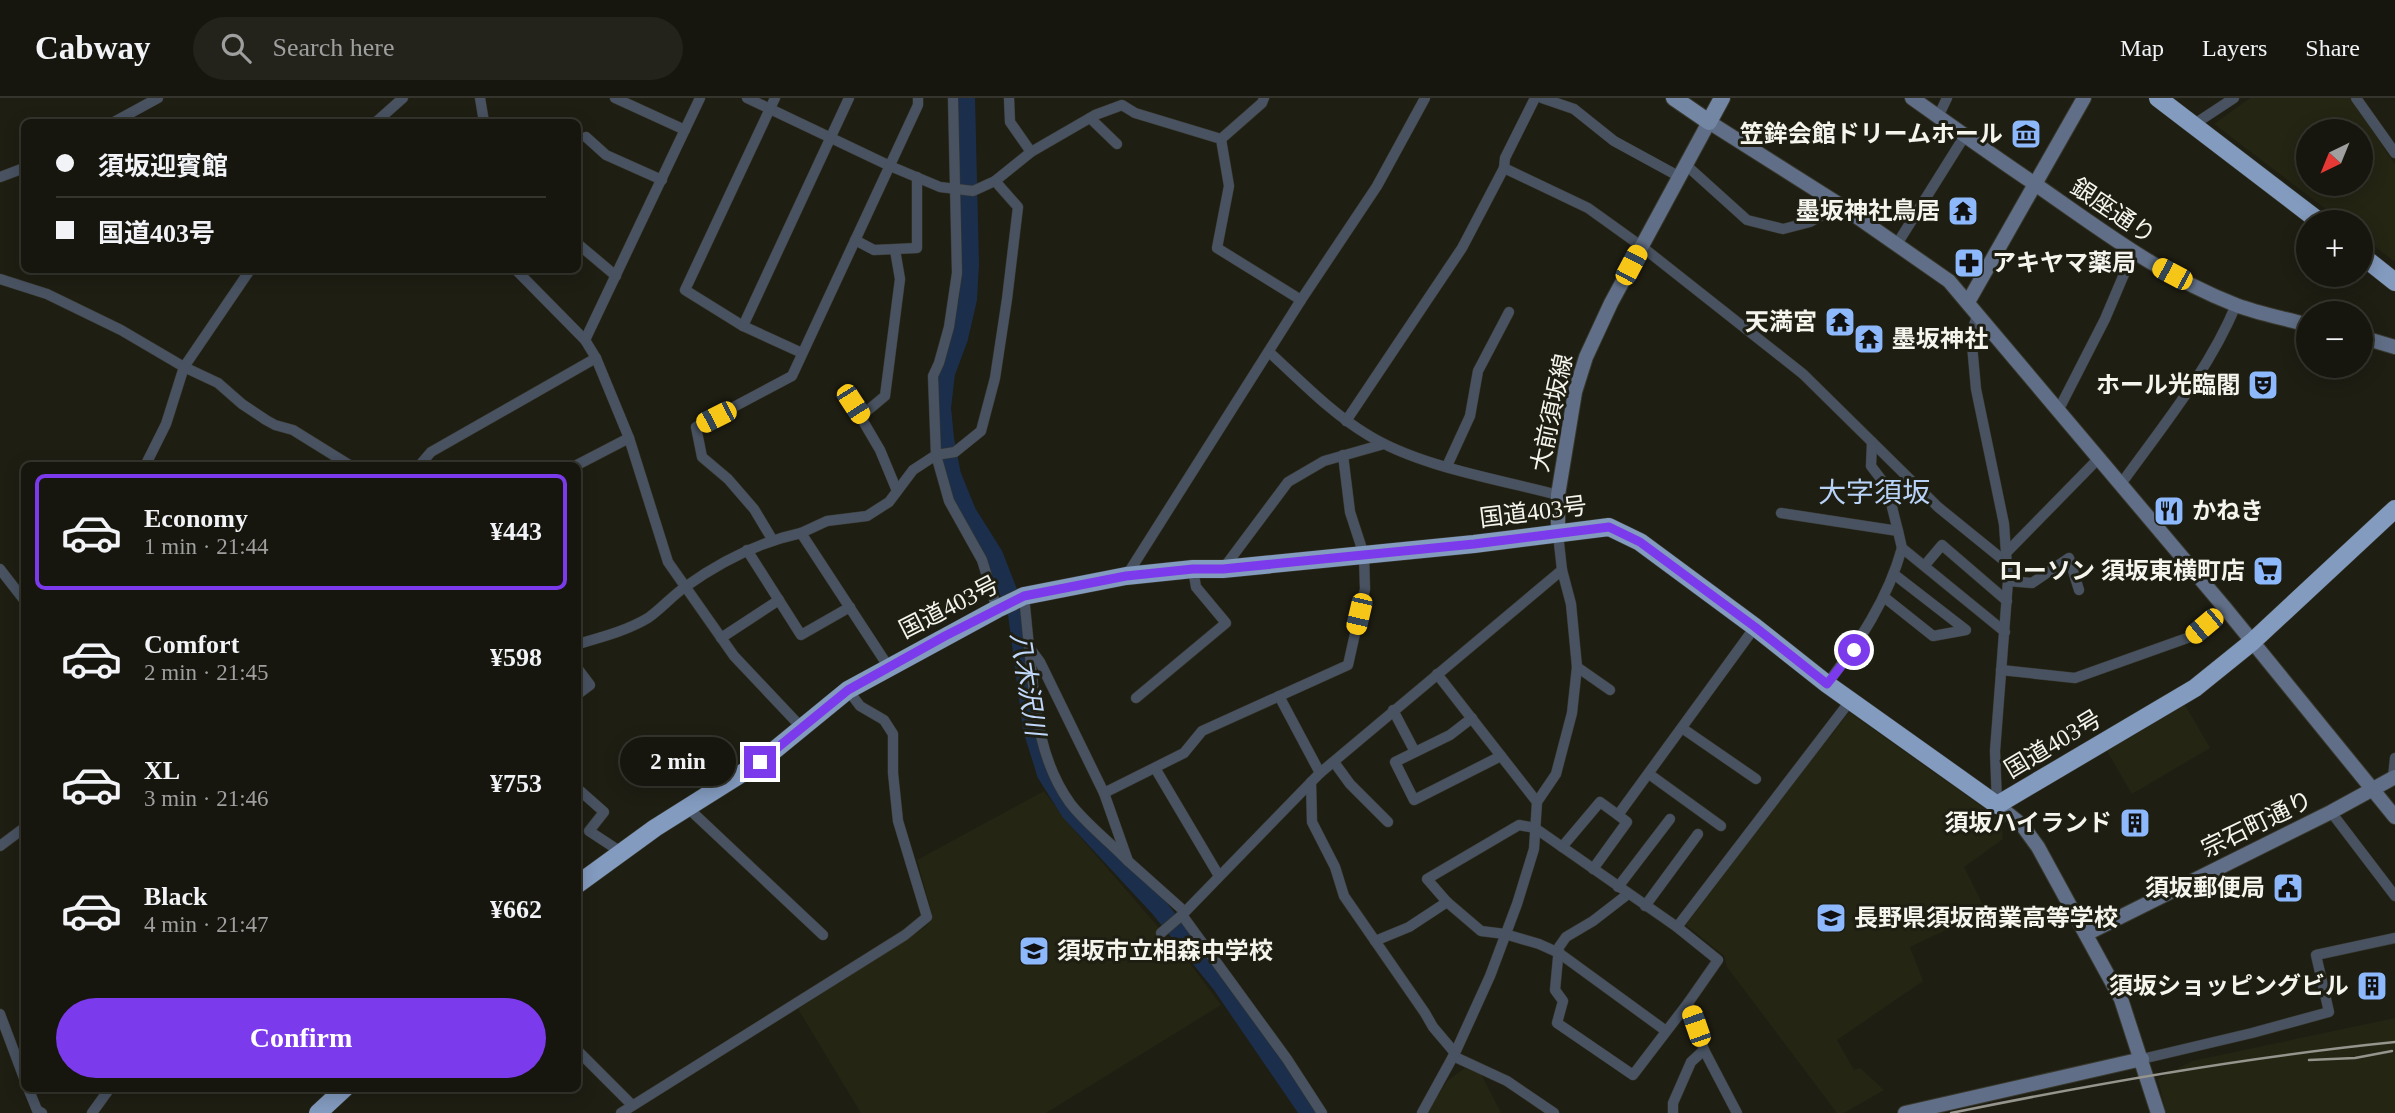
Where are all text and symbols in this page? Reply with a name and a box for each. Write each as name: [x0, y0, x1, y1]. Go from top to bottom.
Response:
search box: [193, 17, 683, 80]
icon: search: [217, 29, 255, 67]
text: Cabway: [35, 30, 151, 66]
text: Search here: [273, 33, 395, 62]
text: Map: [2120, 35, 2164, 61]
text: Layers: [2202, 35, 2267, 61]
text: Share: [2305, 35, 2360, 61]
museum icon: 笠鉾会館ドリームホール: [2009, 117, 2043, 151]
north arrow: [2296, 119, 2373, 196]
map controls: [2296, 119, 2373, 378]
place label: 笠鉾会館ドリームホール: [1740, 121, 2003, 147]
text: 須坂迎賓館: [98, 152, 228, 181]
street label: 銀座通り: [2066, 173, 2160, 249]
temple icon: 墨坂神社鳥居: [1946, 194, 1980, 228]
place label: 墨坂神社鳥居: [1796, 198, 1940, 224]
button: +: [2296, 210, 2373, 287]
text: 国道403号: [98, 219, 215, 248]
car: [1612, 242, 1651, 288]
pharmacy icon: アキヤマ薬局: [1952, 246, 1986, 280]
place label: アキヤマ薬局: [1992, 250, 2136, 276]
car: [2149, 255, 2196, 293]
button: −: [2296, 301, 2373, 378]
temple icon: 天満宮: [1823, 305, 1857, 339]
place label: 天満宮: [1745, 309, 1817, 335]
temple icon: 墨坂神社: [1852, 322, 1886, 356]
place label: 墨坂神社: [1892, 326, 1988, 352]
street label: 大前須坂線: [1527, 352, 1577, 474]
theatre icon: ホール光臨閣: [2246, 368, 2280, 402]
place label: ホール光臨閣: [2096, 372, 2240, 398]
car: [833, 381, 874, 427]
car: [693, 398, 740, 436]
district label: 大字須坂: [1818, 477, 1930, 508]
street label: 国道403号: [1478, 493, 1588, 531]
restaurant icon: かねき: [2152, 494, 2186, 528]
place label: かねき: [2192, 498, 2264, 524]
icon: car: [60, 501, 123, 564]
text: Economy: [144, 504, 248, 533]
text: ¥443: [490, 517, 542, 546]
text: 1 min · 21:44: [144, 534, 269, 559]
supermarket icon: ローソン 須坂東横町店: [2251, 554, 2285, 588]
place label: ローソン 須坂東横町店: [1999, 558, 2245, 584]
street label: 国道403号: [895, 571, 1003, 643]
car: [1345, 591, 1374, 637]
car: [2182, 604, 2227, 648]
icon: car: [60, 627, 123, 690]
text: Comfort: [144, 630, 239, 659]
water label: 八木沢川: [1005, 630, 1050, 741]
route start: [1838, 634, 1870, 666]
text: ¥598: [490, 643, 542, 672]
text: 2 min · 21:45: [144, 660, 269, 685]
street label: 国道403号: [2000, 705, 2106, 783]
callout: 2 min: [620, 738, 736, 786]
route end: [744, 746, 776, 778]
text: 2 min: [650, 749, 706, 774]
icon: car: [60, 753, 123, 816]
text: XL: [144, 756, 180, 785]
text: ¥753: [490, 769, 542, 798]
text: 3 min · 21:46: [144, 786, 269, 811]
street label: 宗石町通り: [2197, 786, 2317, 862]
building icon: 須坂ハイランド: [2118, 806, 2152, 840]
place label: 須坂ハイランド: [1944, 810, 2112, 836]
public building icon: 須坂郵便局: [2271, 871, 2305, 905]
place label: 須坂郵便局: [2145, 875, 2265, 901]
icon: car: [60, 879, 123, 942]
text: Black: [144, 882, 208, 911]
text: ¥662: [490, 895, 542, 924]
school or university icon: 長野県須坂商業高等学校: [1814, 901, 1848, 935]
place label: 長野県須坂商業高等学校: [1854, 905, 2118, 931]
text: 4 min · 21:47: [144, 912, 269, 937]
school or university icon: 須坂市立相森中学校: [1017, 934, 1051, 968]
place label: 須坂市立相森中学校: [1057, 938, 1273, 964]
building icon: 須坂ショッピングビル: [2355, 969, 2389, 1003]
place label: 須坂ショッピングビル: [2109, 973, 2349, 999]
button: Confirm: [56, 998, 546, 1078]
car: [1680, 1003, 1713, 1049]

